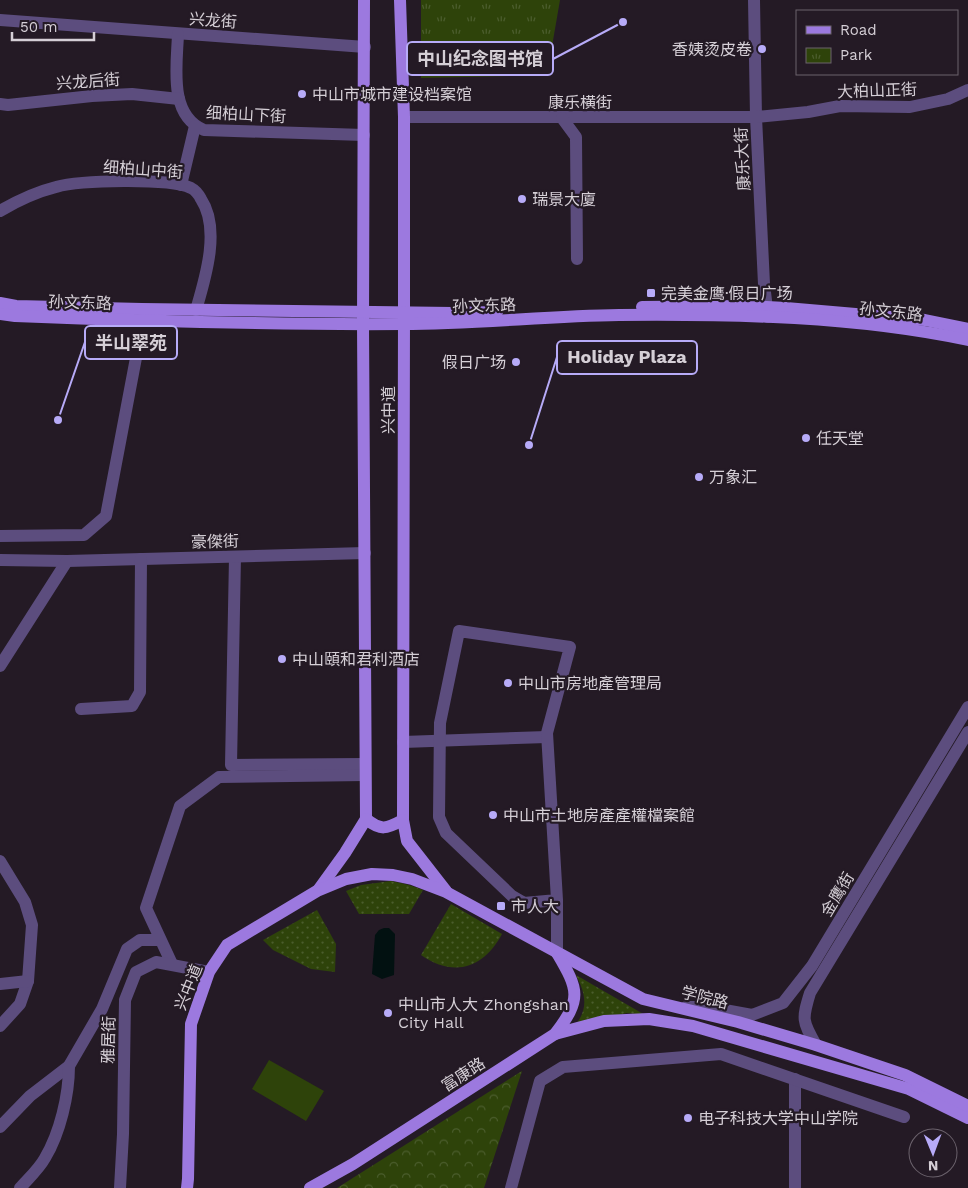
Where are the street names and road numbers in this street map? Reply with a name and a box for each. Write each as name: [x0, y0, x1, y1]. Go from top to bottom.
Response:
street label: 兴龙街: [188, 9, 238, 32]
street label: 兴龙后街: [55, 70, 121, 93]
street label: 大柏山正街: [837, 80, 917, 101]
street label: 康乐横街: [548, 93, 612, 112]
street label: 细柏山下街: [206, 103, 286, 126]
street label: 康乐大街: [731, 127, 754, 191]
street label: 细柏山中街: [102, 157, 184, 182]
street label: 孙文东路: [48, 292, 112, 313]
street label: 孙文东路: [452, 295, 516, 316]
street label: 孙文东路: [858, 299, 924, 324]
street label: 兴中道: [379, 386, 398, 434]
street label: 豪傑街: [191, 532, 239, 551]
street label: 金鹰街: [817, 869, 858, 920]
street label: 兴中道: [171, 961, 206, 1013]
street label: 学院路: [679, 982, 730, 1013]
street label: 雅居街: [99, 1016, 118, 1064]
street label: 富康路: [438, 1053, 489, 1095]

